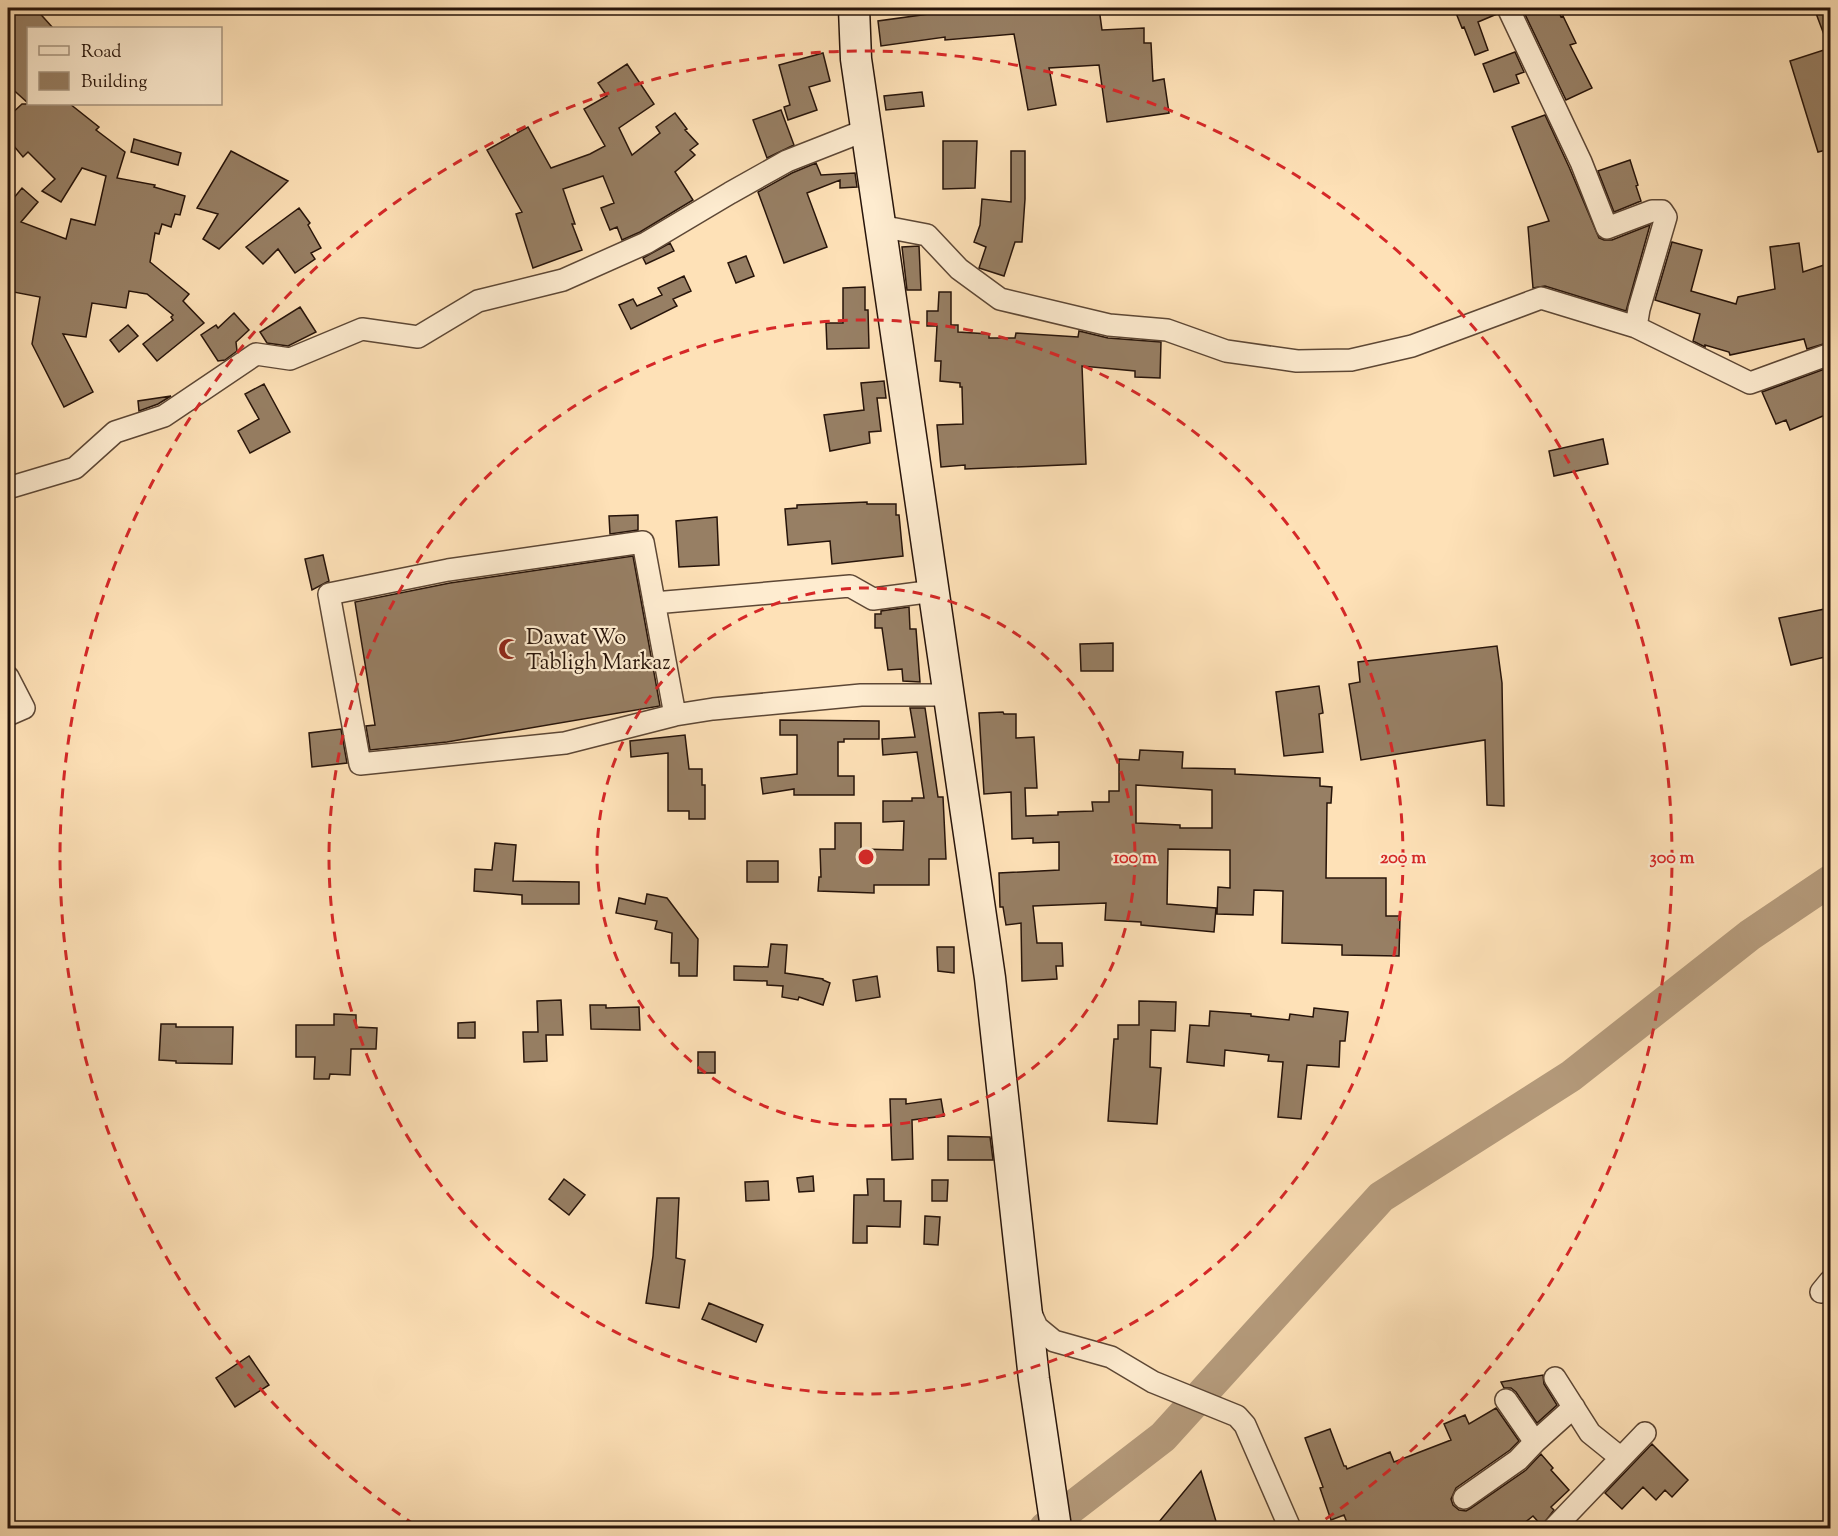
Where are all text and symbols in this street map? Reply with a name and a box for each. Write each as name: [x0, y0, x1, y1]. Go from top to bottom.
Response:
legend: [27, 27, 222, 105]
text: Road: [81, 40, 121, 66]
text: Building: [81, 70, 147, 96]
place label: Dawat Wo Tabligh Markaz: [526, 623, 671, 680]
mosque icon: Dawat Wo Tabligh Markaz: [497, 637, 521, 661]
text: 100 m: [1113, 846, 1157, 872]
text: 200 m: [1380, 846, 1426, 872]
text: 300 m: [1650, 846, 1695, 872]
centre of rings: [856, 847, 876, 867]

